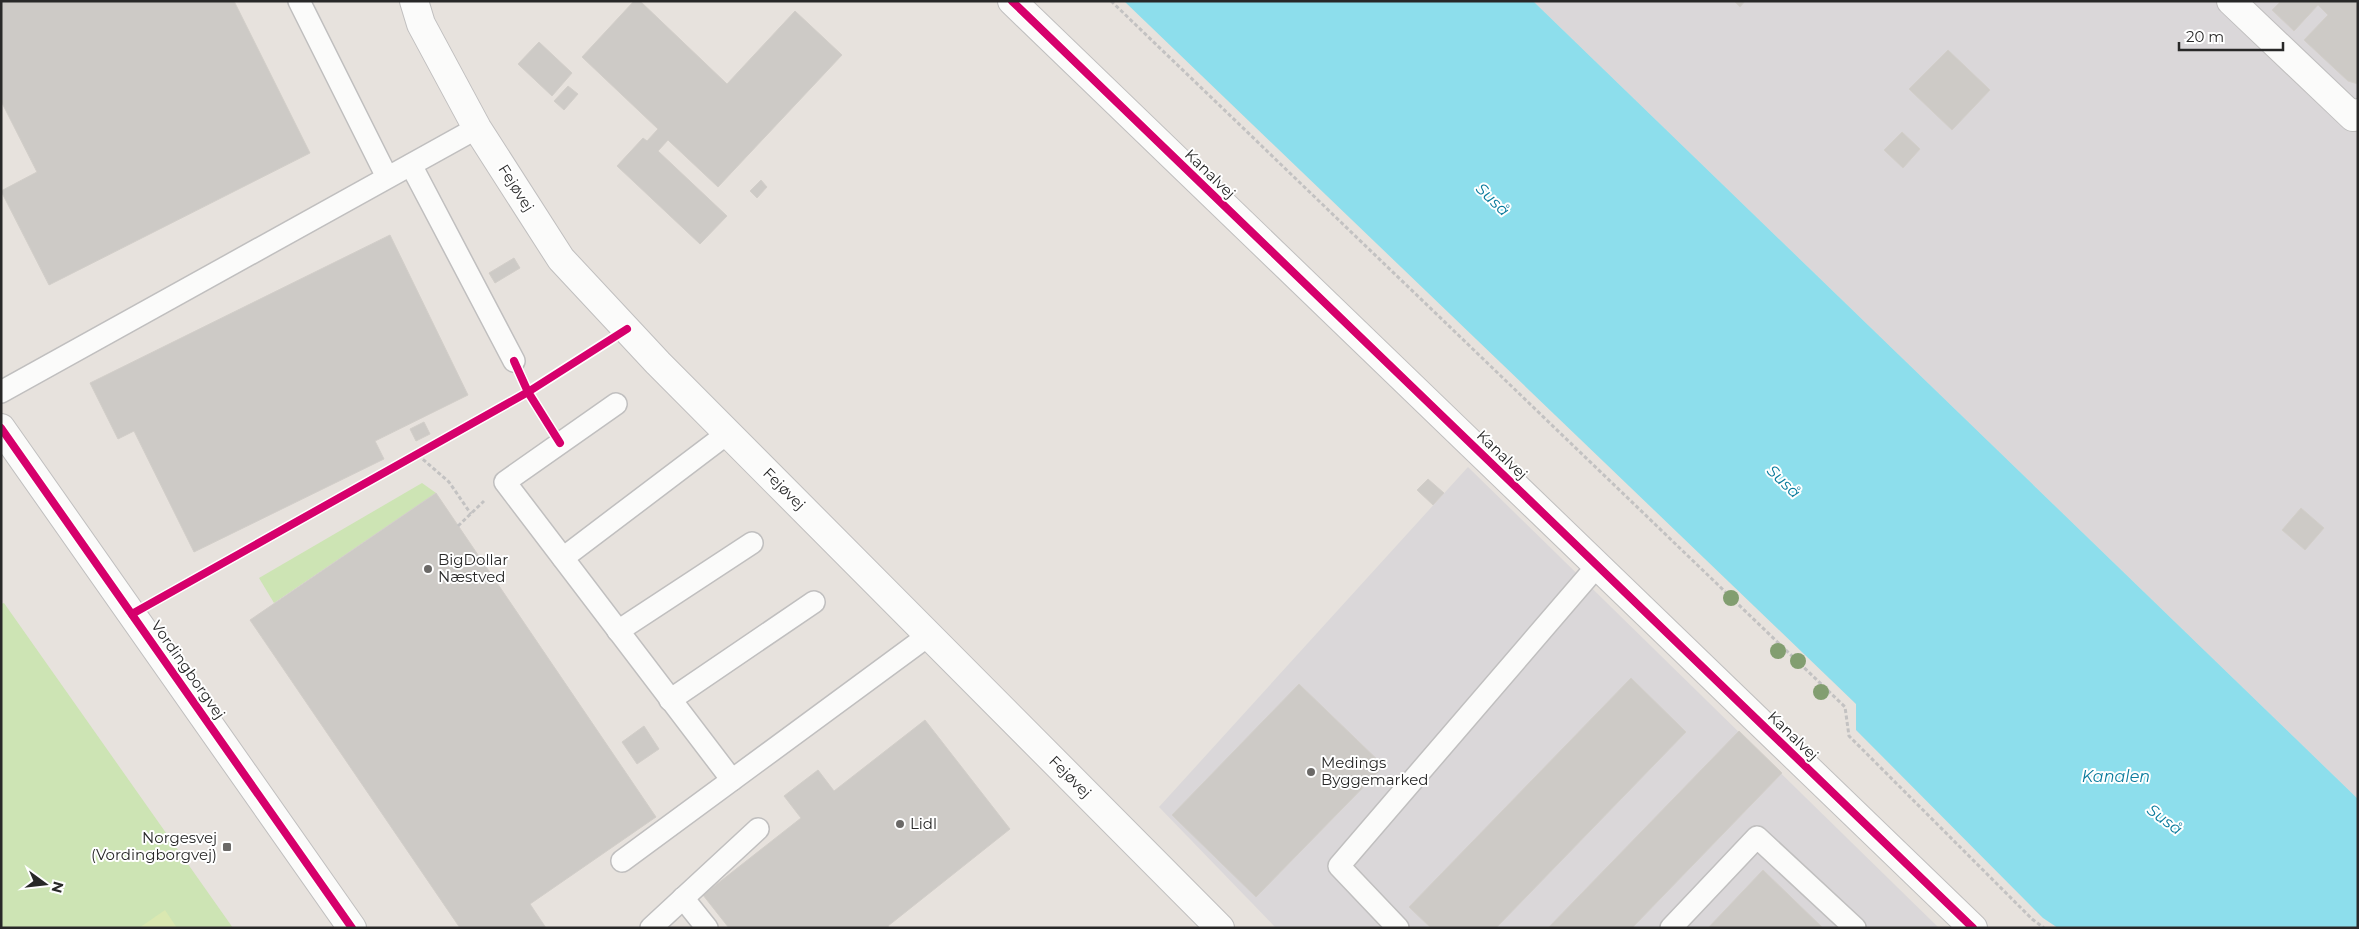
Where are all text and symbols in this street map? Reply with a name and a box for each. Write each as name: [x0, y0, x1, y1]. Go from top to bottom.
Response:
scale bar: [2179, 20, 2283, 52]
text: 20 m: [2186, 27, 2224, 46]
street label: Kanalvej: [1181, 145, 1240, 202]
street label: Fejøvej: [494, 160, 538, 215]
water label: Suså: [1472, 179, 1513, 220]
street label: Kanalvej: [1473, 426, 1532, 483]
water label: Suså: [1763, 461, 1804, 502]
street label: Fejøvej: [759, 463, 810, 514]
place label: BigDollar Næstved: [438, 550, 508, 586]
marker: BigDollar Næstved: [422, 563, 434, 575]
street label: Vordingborgvej: [147, 617, 229, 723]
street label: Kanalvej: [1764, 707, 1823, 764]
street label: Fejøvej: [1045, 751, 1096, 802]
place label: Medings Byggemarked: [1321, 753, 1428, 789]
marker: Medings Byggemarked: [1305, 766, 1317, 778]
water label: Kanalen: [2082, 767, 2150, 786]
water label: Suså: [2143, 800, 2186, 839]
place label: Lidl: [910, 814, 937, 833]
marker: Lidl: [894, 818, 906, 830]
place label: Norgesvej (Vordingborgvej): [91, 828, 217, 864]
marker: Norgesvej (Vordingborgvej): [221, 841, 233, 853]
north arrow: [20, 859, 70, 909]
text: N: [47, 880, 68, 895]

